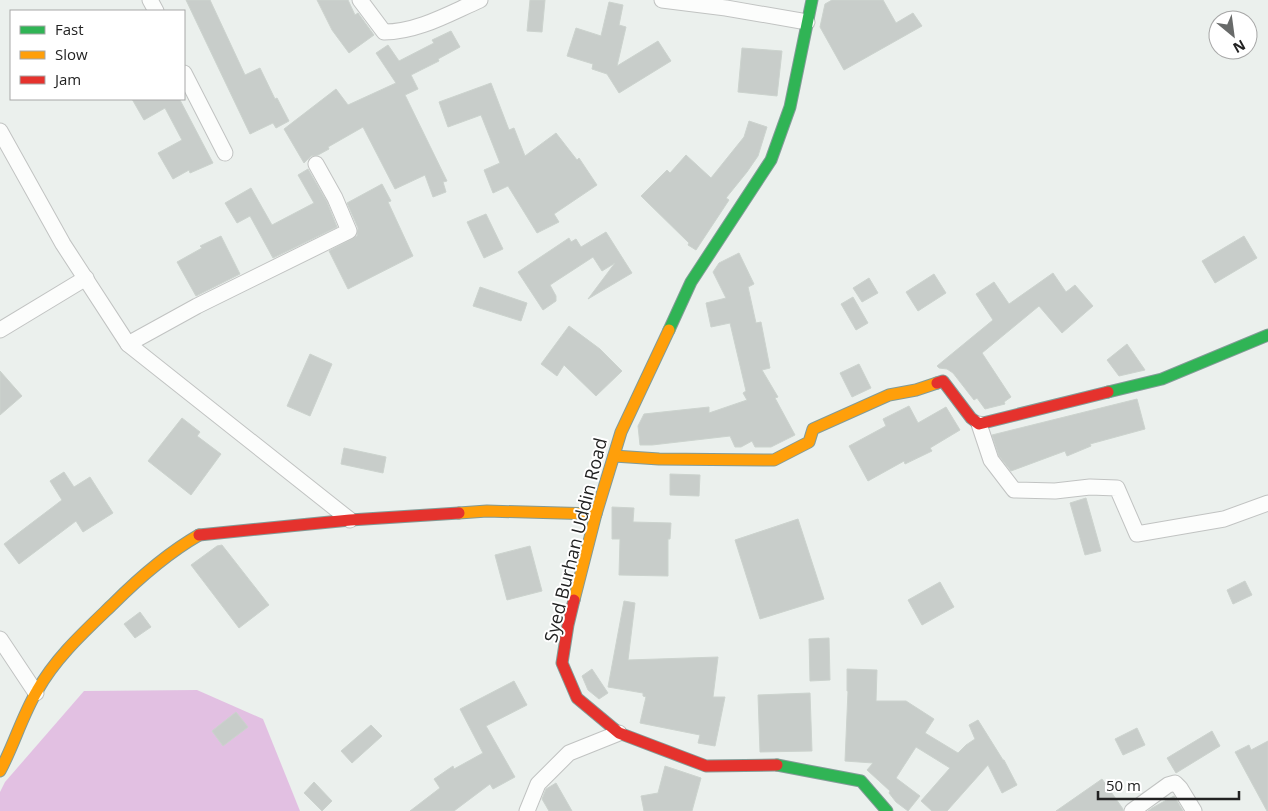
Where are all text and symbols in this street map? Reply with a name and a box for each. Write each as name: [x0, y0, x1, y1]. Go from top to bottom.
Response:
legend: [10, 10, 185, 100]
north arrow: [1208, 10, 1258, 60]
text: Fast: [55, 19, 84, 39]
text: N: [1230, 36, 1249, 58]
text: Slow: [55, 44, 88, 64]
text: Jam: [53, 69, 81, 89]
street label: Syed Burhan Uddin Road: [538, 435, 612, 645]
scale bar: [1098, 768, 1239, 800]
text: 50 m: [1106, 775, 1141, 795]

